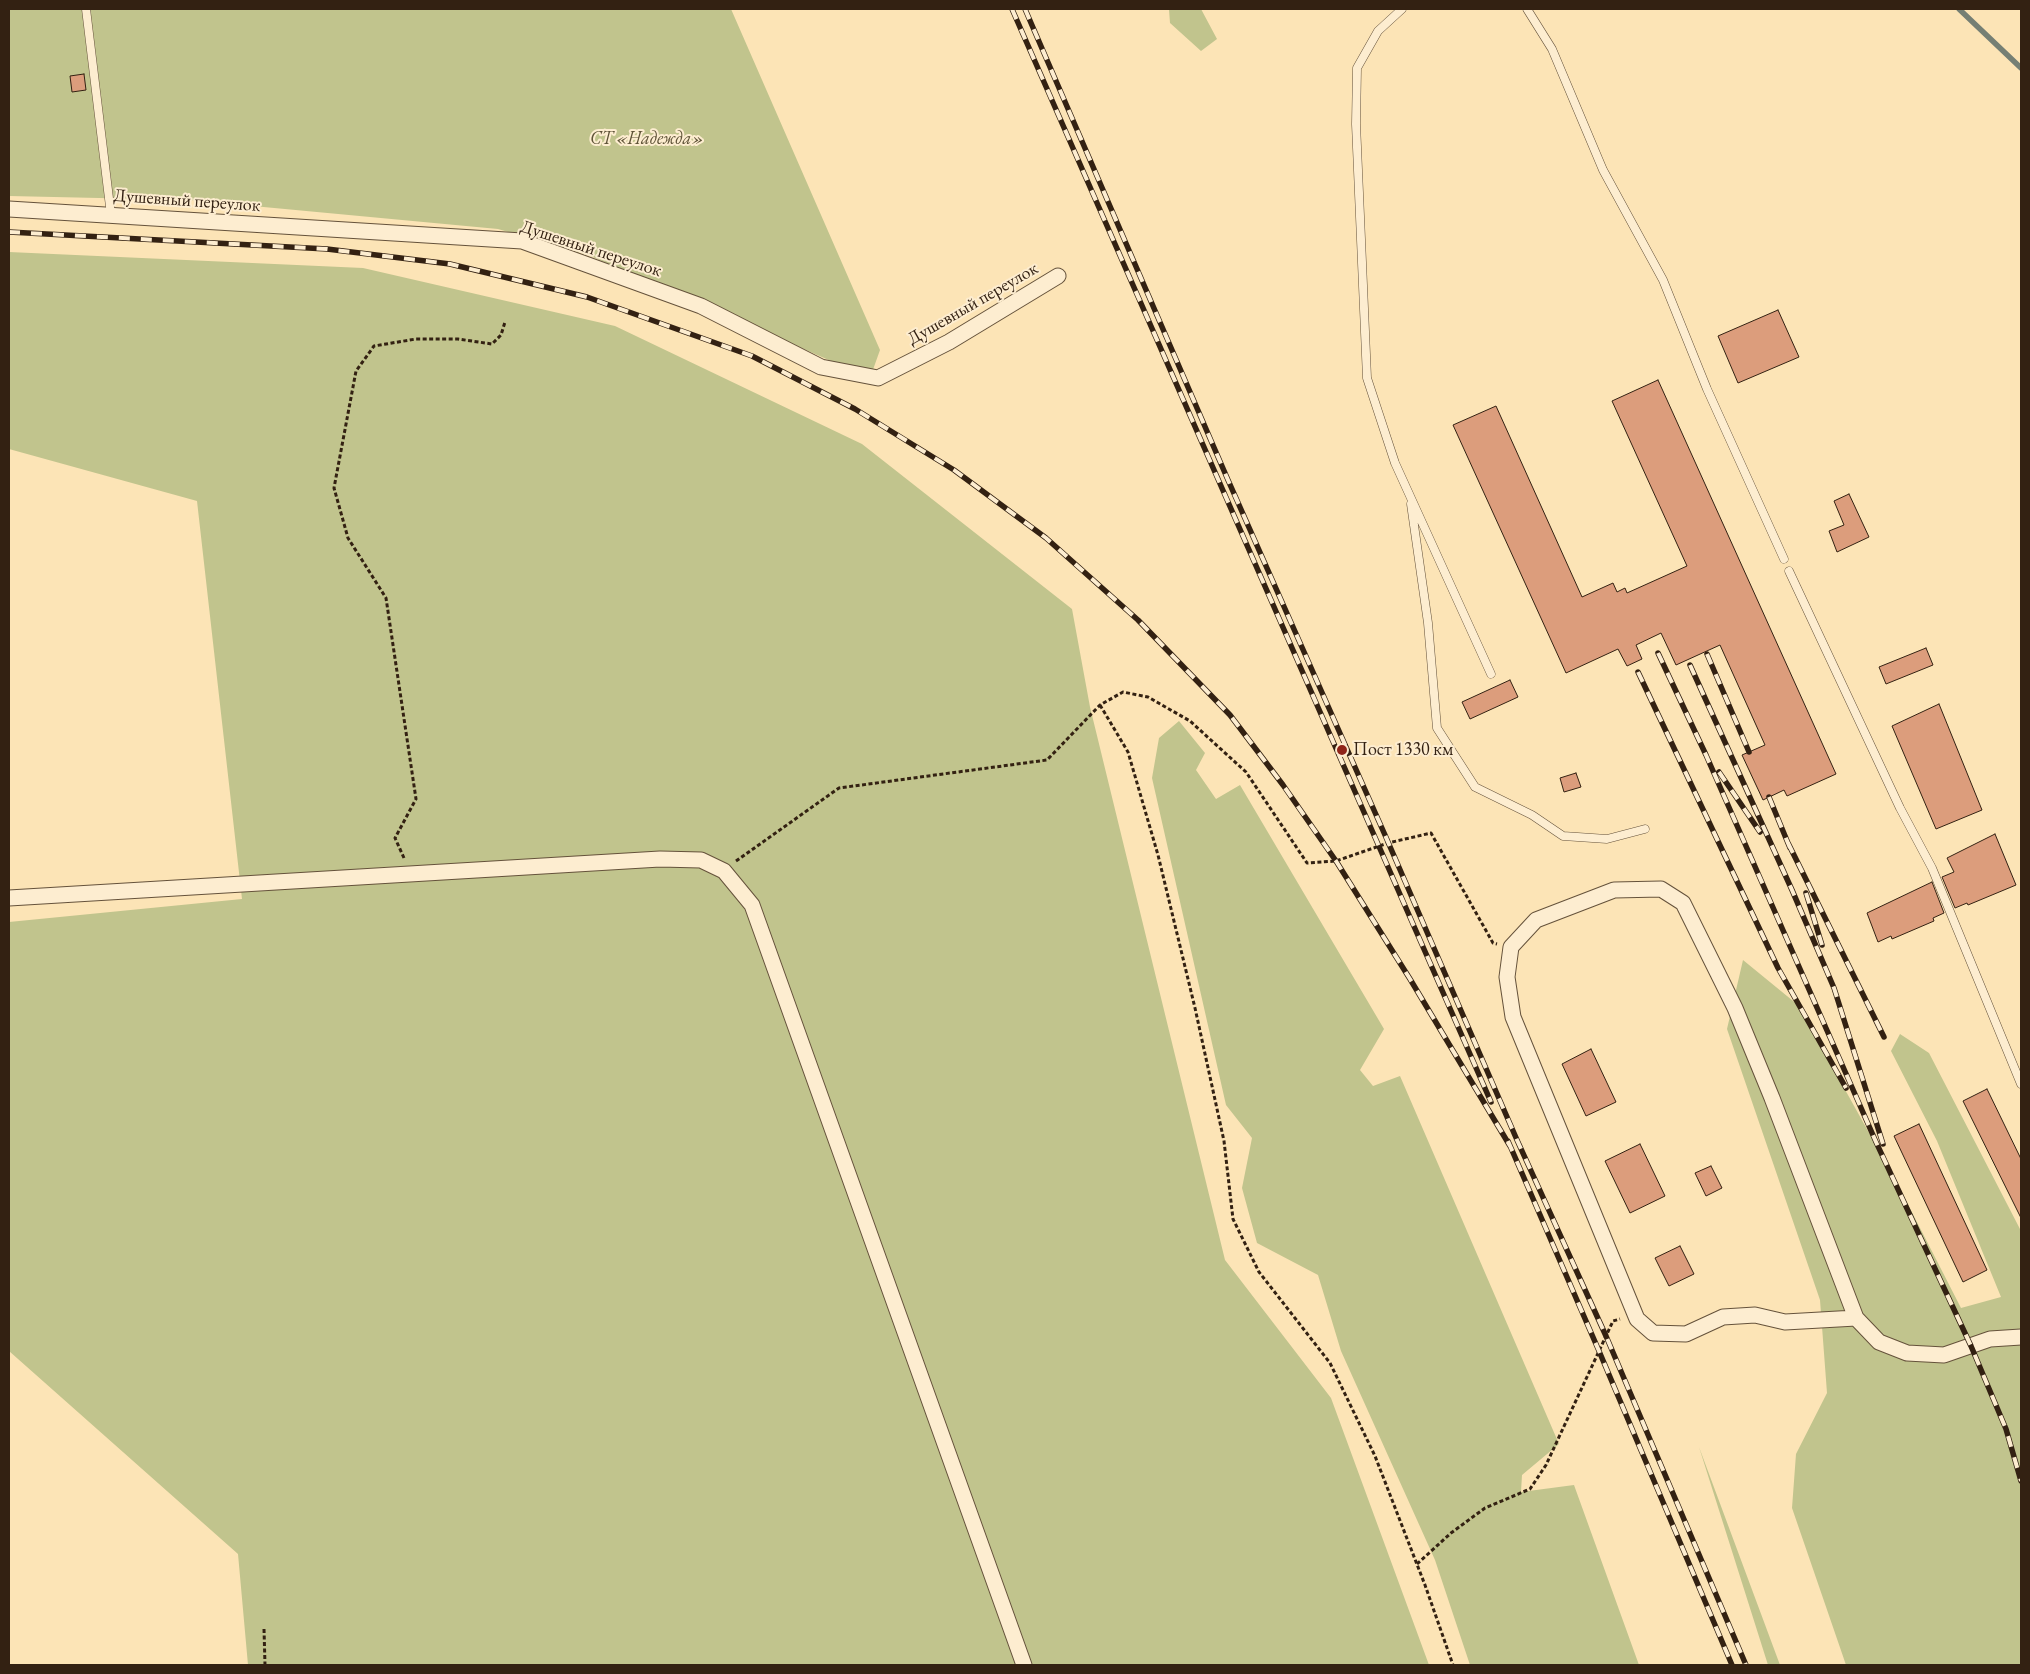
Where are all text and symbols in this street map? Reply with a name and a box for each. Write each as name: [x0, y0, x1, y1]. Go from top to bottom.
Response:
park label: СТ «Надежда»: [590, 128, 704, 150]
street label: Душевный переулок: [113, 185, 261, 217]
street label: Душевный переулок: [518, 216, 664, 282]
street label: Душевный переулок: [904, 258, 1042, 350]
place label: Пост 1330 км: [1353, 739, 1453, 761]
marker: Пост 1330 км: [1335, 743, 1349, 757]

